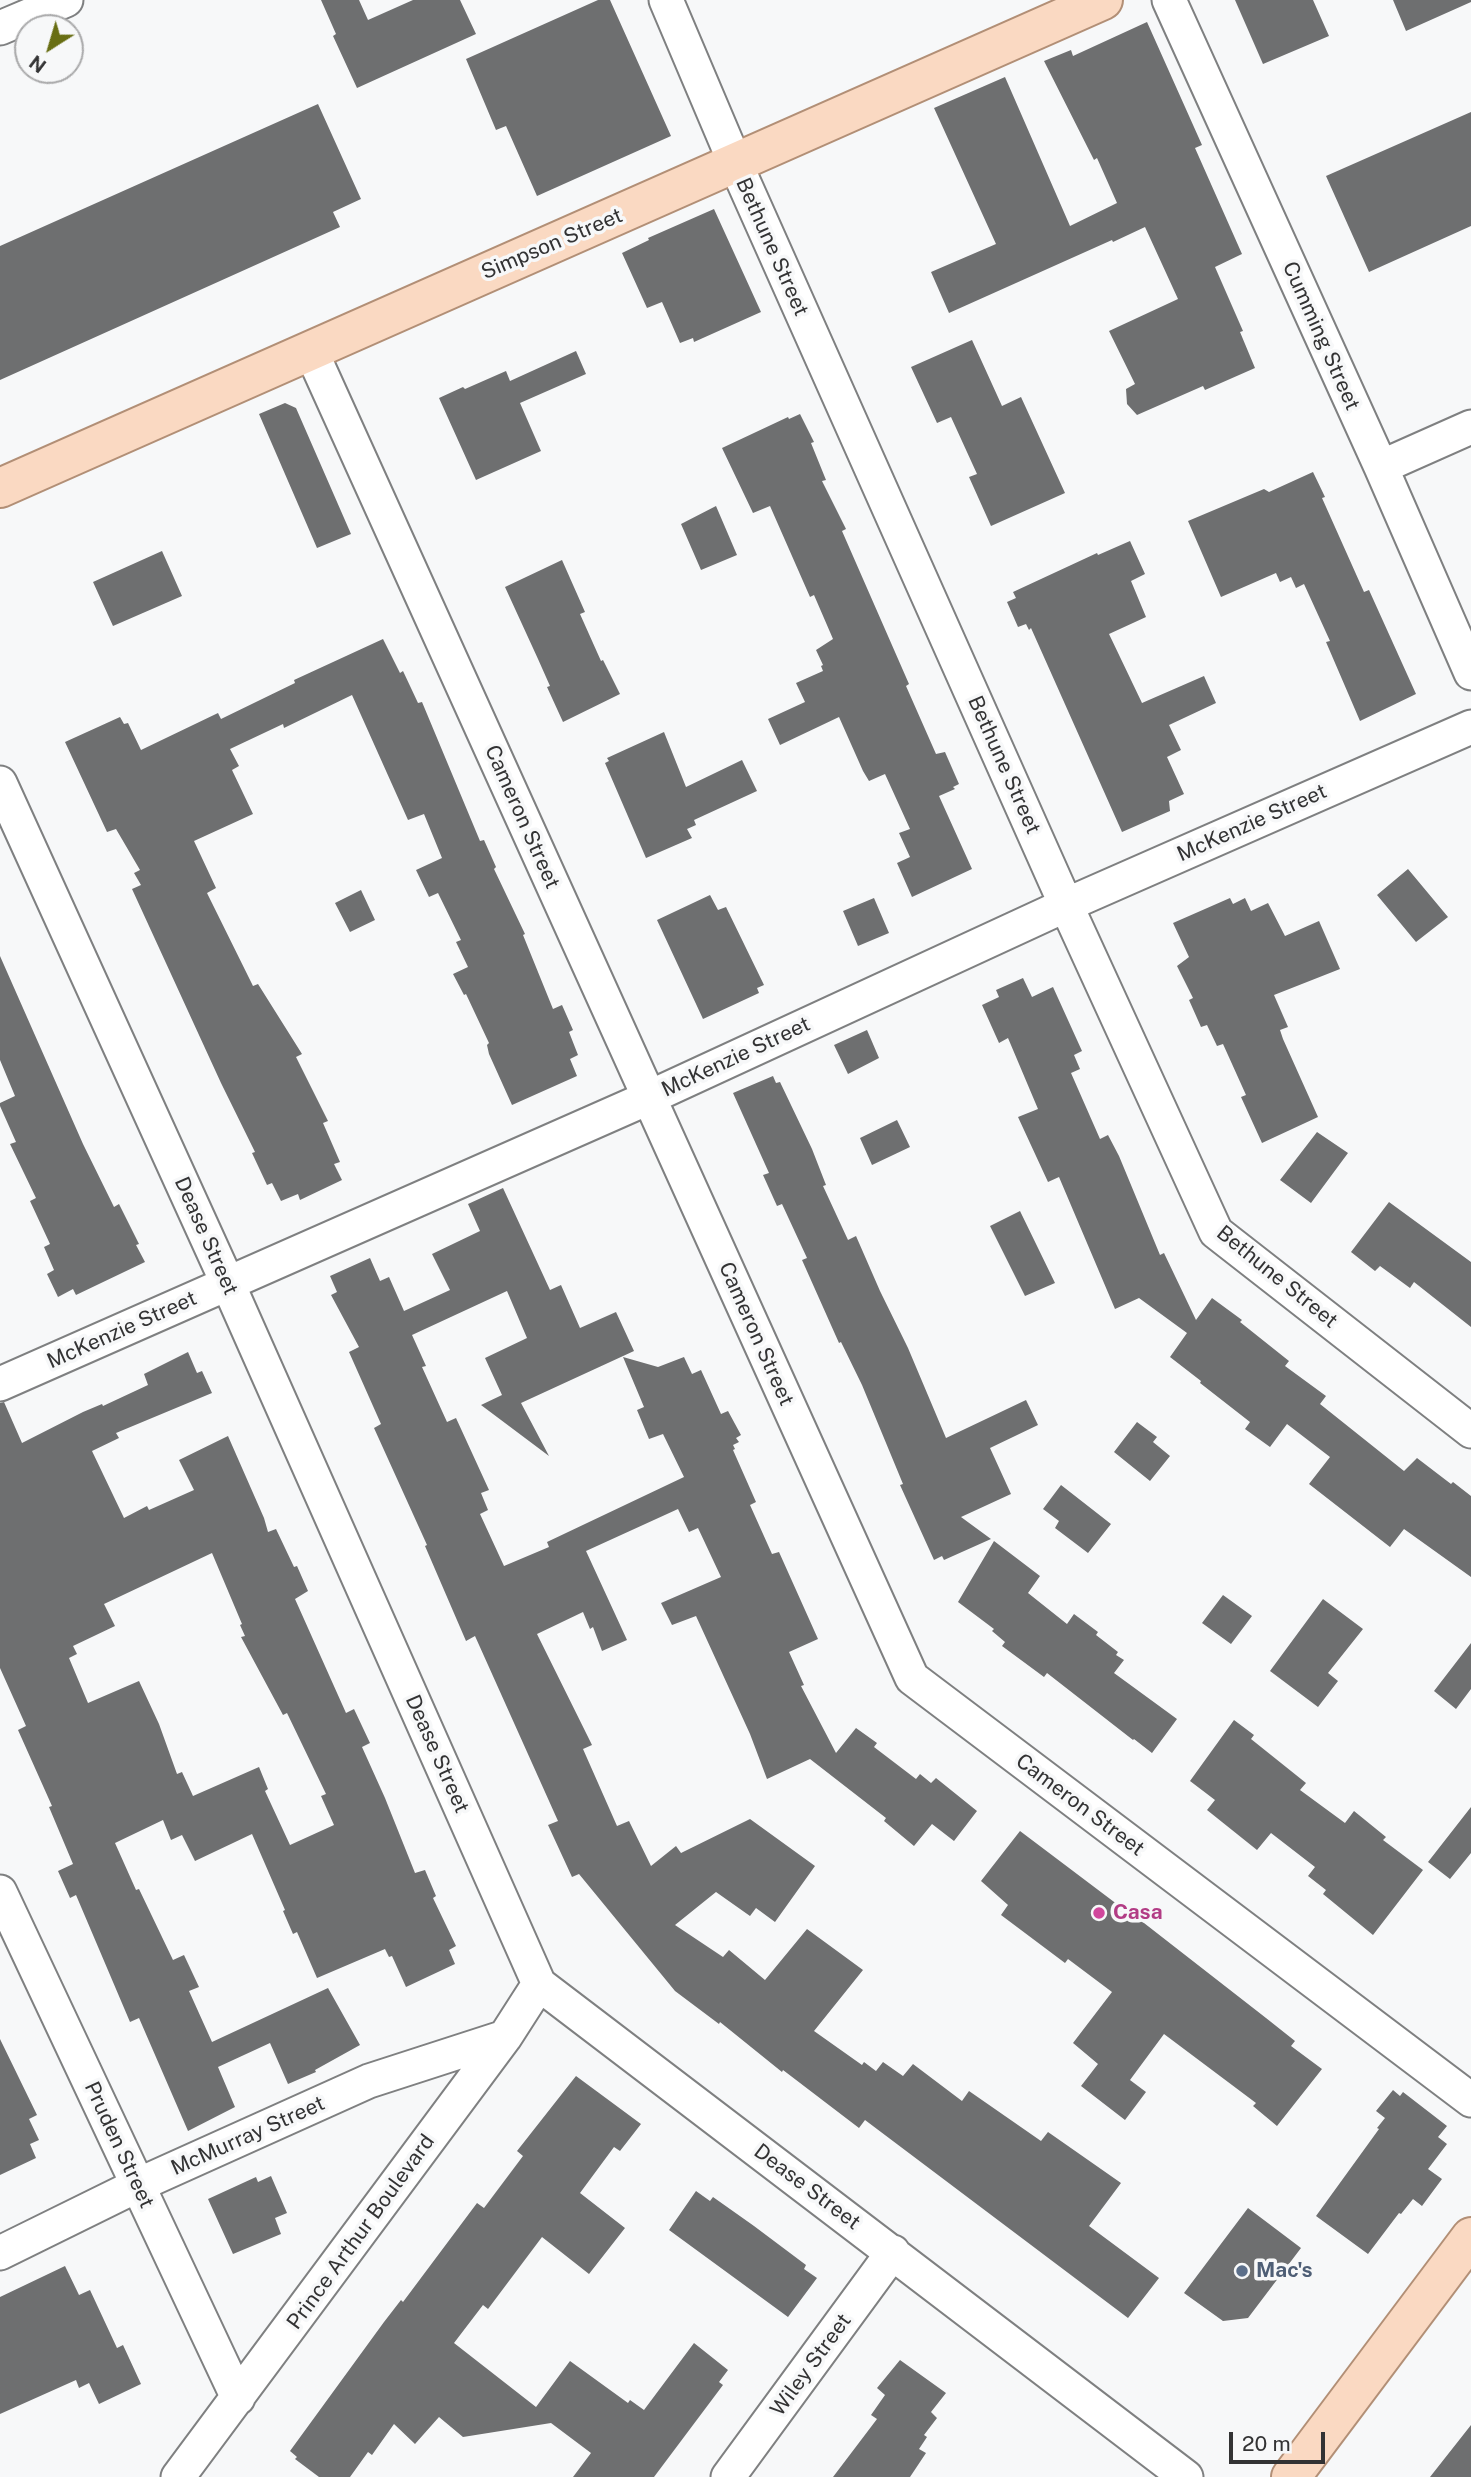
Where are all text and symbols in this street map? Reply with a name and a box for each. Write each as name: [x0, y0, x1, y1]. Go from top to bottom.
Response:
north arrow: [14, 14, 84, 84]
text: N: [25, 51, 50, 77]
street label: Bethune Street: [730, 174, 814, 320]
street label: Simpson Street: [478, 203, 626, 285]
street label: Cumming Street: [1277, 258, 1365, 414]
street label: Bethune Street: [962, 692, 1046, 838]
street label: Cameron Street: [479, 741, 565, 893]
street label: McKenzie Street: [1173, 779, 1331, 867]
street label: McKenzie Street: [658, 1012, 814, 1102]
street label: Dease Street: [169, 1173, 243, 1299]
street label: Bethune Street: [1211, 1220, 1343, 1334]
street label: Cameron Street: [713, 1258, 799, 1410]
street label: McKenzie Street: [43, 1286, 201, 1374]
street label: Dease Street: [400, 1691, 474, 1817]
street label: Cameron Street: [1011, 1748, 1149, 1862]
place label: Casa: [1113, 1900, 1163, 1926]
marker: Casa: [1091, 1905, 1107, 1921]
street label: Pruden Street: [79, 2078, 159, 2212]
street label: McMurray Street: [167, 2091, 329, 2181]
street label: Prince Arthur Boulevard: [282, 2130, 440, 2334]
street label: Dease Street: [749, 2139, 865, 2235]
place label: Mac's: [1256, 2258, 1313, 2284]
marker: Mac's: [1234, 2263, 1250, 2279]
street label: Wiley Street: [765, 2309, 857, 2421]
scale bar: [1233, 2418, 1329, 2462]
text: 20 m: [1242, 2431, 1291, 2456]

